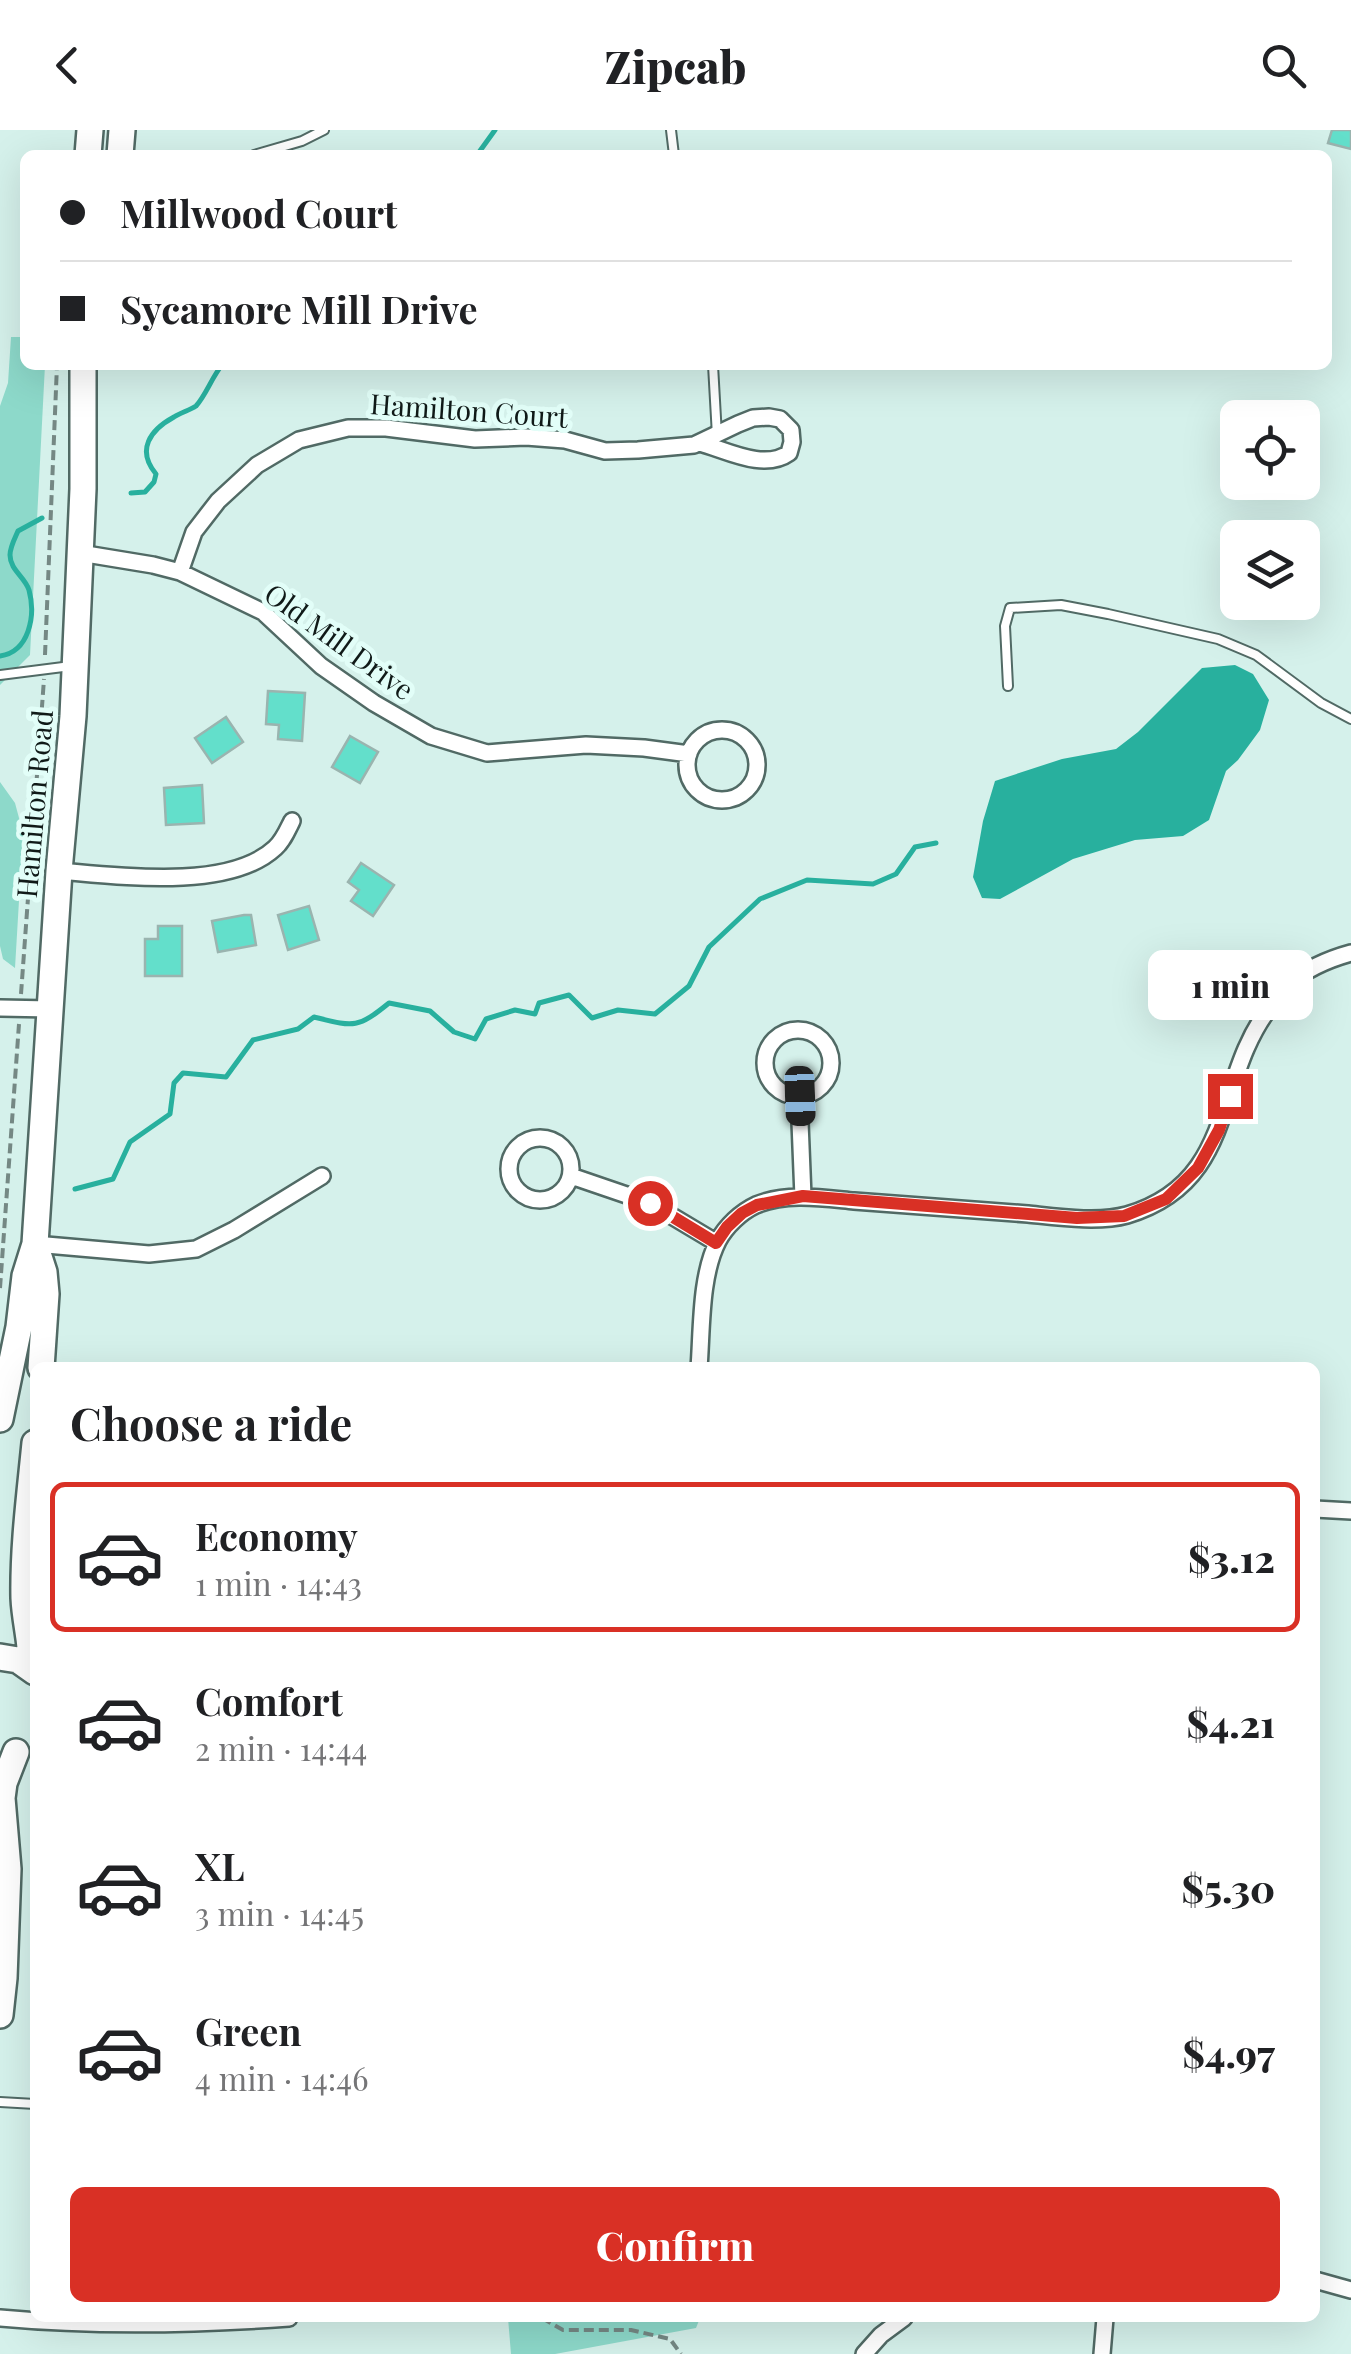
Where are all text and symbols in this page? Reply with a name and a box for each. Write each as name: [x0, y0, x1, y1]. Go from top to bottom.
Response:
text: Zipcab: [605, 35, 746, 95]
icon: back: [40, 38, 95, 93]
icon: search: [1256, 38, 1311, 93]
text: Millwood Court: [120, 187, 397, 238]
text: Sycamore Mill Drive: [120, 283, 478, 334]
street label: Hamilton Court: [369, 384, 570, 435]
map controls: [1220, 400, 1320, 620]
button: locate: [1220, 400, 1320, 500]
button: layers: [1220, 520, 1320, 620]
street label: Old Mill Drive: [258, 574, 422, 707]
street label: Hamilton Road: [7, 708, 60, 899]
callout: 1 min: [1148, 951, 1312, 1021]
text: 1 min: [1191, 963, 1270, 1006]
car: [784, 1065, 816, 1127]
route end: [1208, 1074, 1253, 1119]
route start: [628, 1181, 673, 1226]
text: Choose a ride: [70, 1392, 352, 1452]
text: Economy: [195, 1510, 358, 1561]
icon: car: [75, 1512, 165, 1602]
text: $3.12: [1188, 1532, 1275, 1583]
text: 1 min · 14:43: [195, 1561, 362, 1604]
text: Comfort: [195, 1675, 343, 1726]
icon: car: [75, 1677, 165, 1767]
text: $4.21: [1186, 1697, 1275, 1748]
text: 2 min · 14:44: [195, 1726, 367, 1769]
text: XL: [195, 1840, 244, 1891]
icon: car: [75, 1842, 165, 1932]
text: $5.30: [1182, 1862, 1275, 1913]
text: 3 min · 14:45: [195, 1891, 364, 1934]
text: Green: [195, 2005, 302, 2056]
icon: car: [75, 2007, 165, 2097]
text: $4.97: [1182, 2027, 1275, 2078]
text: 4 min · 14:46: [195, 2056, 369, 2099]
button: Confirm: [70, 2187, 1280, 2302]

